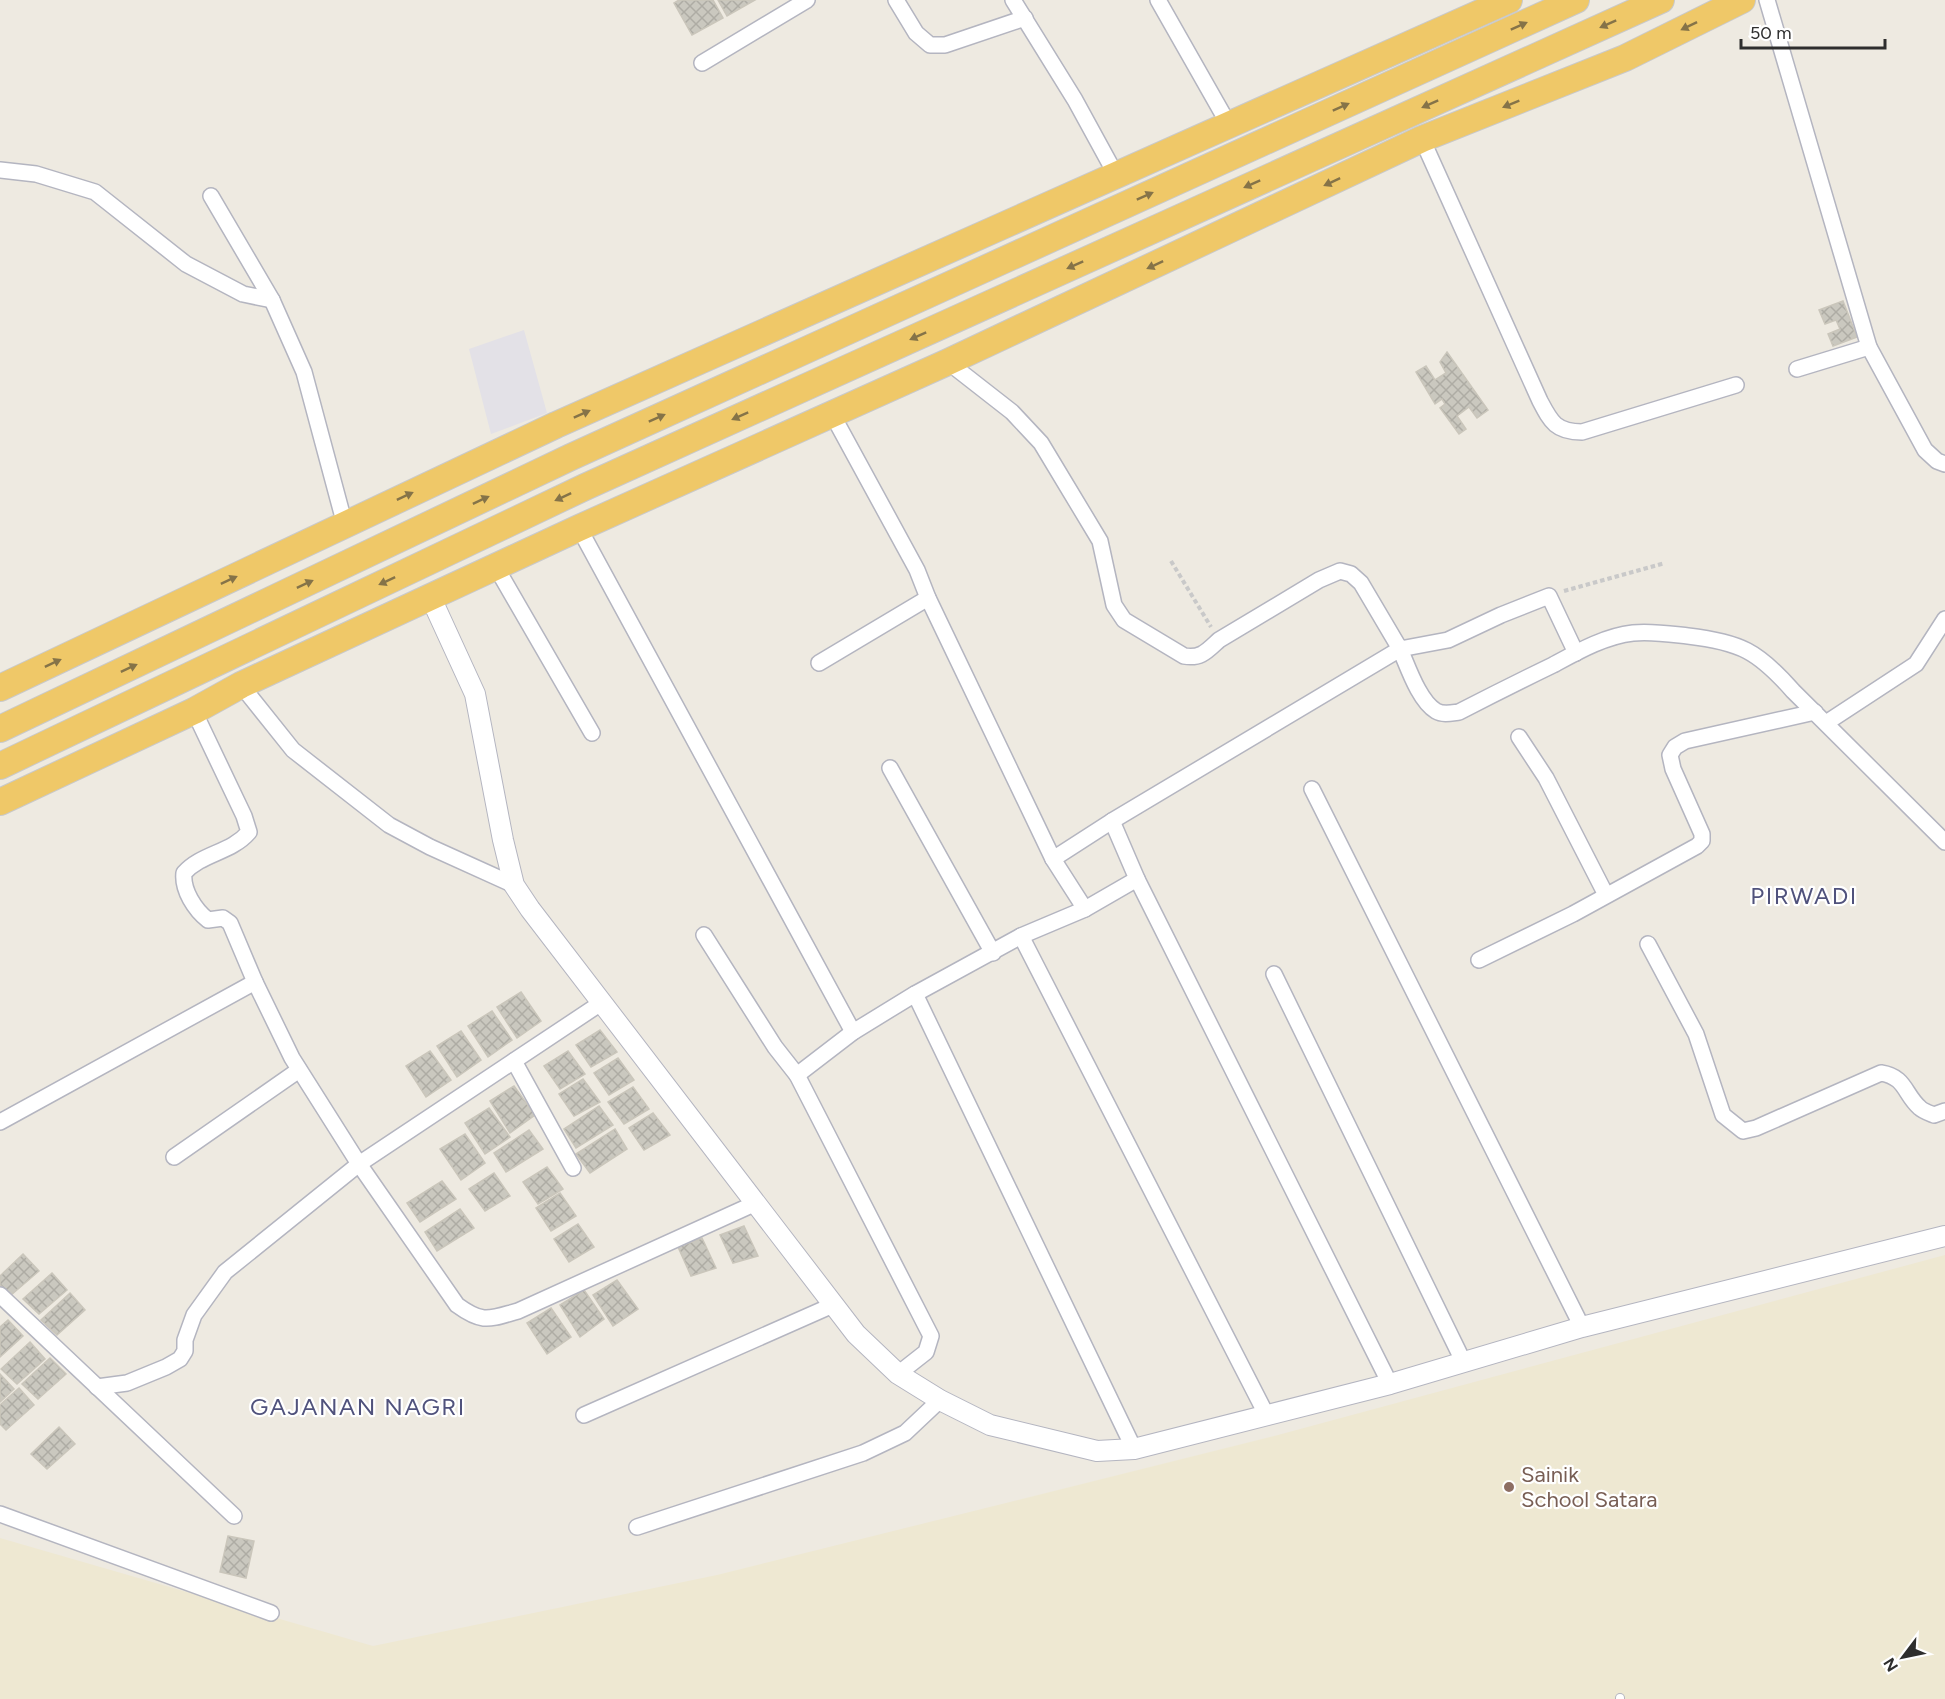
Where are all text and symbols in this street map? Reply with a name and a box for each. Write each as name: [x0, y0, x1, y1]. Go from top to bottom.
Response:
scale bar: [1741, 12, 1885, 50]
one-way arrow: [1598, 19, 1616, 29]
one-way arrow: [1681, 21, 1698, 31]
one-way arrow: [1510, 22, 1527, 31]
text: 50 m: [1750, 22, 1792, 44]
one-way arrow: [1501, 99, 1519, 109]
one-way arrow: [1422, 100, 1439, 109]
one-way arrow: [1333, 102, 1350, 111]
one-way arrow: [1323, 177, 1340, 186]
one-way arrow: [1244, 180, 1261, 189]
one-way arrow: [1136, 191, 1154, 201]
one-way arrow: [1066, 260, 1083, 269]
one-way arrow: [1147, 260, 1164, 269]
one-way arrow: [909, 331, 926, 340]
one-way arrow: [573, 409, 590, 418]
one-way arrow: [732, 412, 749, 421]
one-way arrow: [649, 413, 666, 422]
one-way arrow: [397, 492, 414, 501]
one-way arrow: [554, 492, 572, 502]
one-way arrow: [472, 496, 489, 505]
one-way arrow: [221, 575, 238, 584]
one-way arrow: [378, 577, 395, 586]
one-way arrow: [296, 579, 313, 588]
one-way arrow: [44, 659, 61, 668]
one-way arrow: [120, 663, 137, 672]
district label: PIRWADI: [1750, 881, 1858, 910]
district label: GAJANAN NAGRI: [250, 1392, 466, 1421]
place label: Sainik School Satara: [1521, 1461, 1657, 1513]
marker: Sainik School Satara: [1502, 1480, 1516, 1494]
north arrow: [1873, 1627, 1933, 1687]
text: N: [1879, 1654, 1902, 1675]

